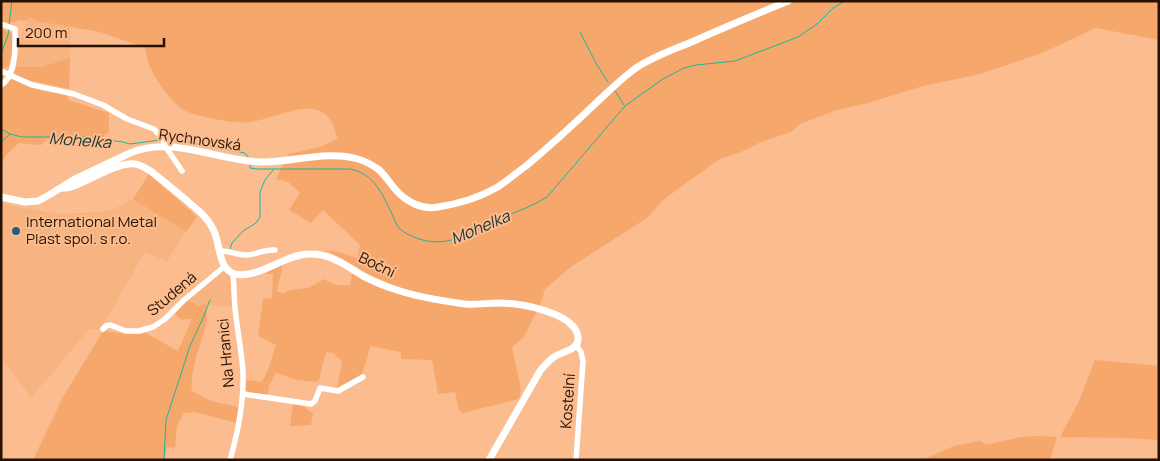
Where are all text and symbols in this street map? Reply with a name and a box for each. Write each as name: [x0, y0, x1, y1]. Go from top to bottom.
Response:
scale bar: [18, 15, 164, 47]
text: 200 m: [25, 22, 68, 43]
street label: Rychnovská: [158, 123, 242, 156]
water label: Mohelka: [48, 127, 113, 153]
water label: Mohelka: [447, 204, 514, 249]
place label: International Metal Plast spol. s r.o.: [26, 211, 157, 249]
marker: International Metal Plast spol. s r.o.: [10, 225, 22, 237]
street label: Boční: [355, 247, 400, 283]
street label: Studená: [142, 267, 201, 321]
street label: Na Hranici: [212, 318, 239, 388]
street label: Kostelní: [555, 372, 580, 429]

